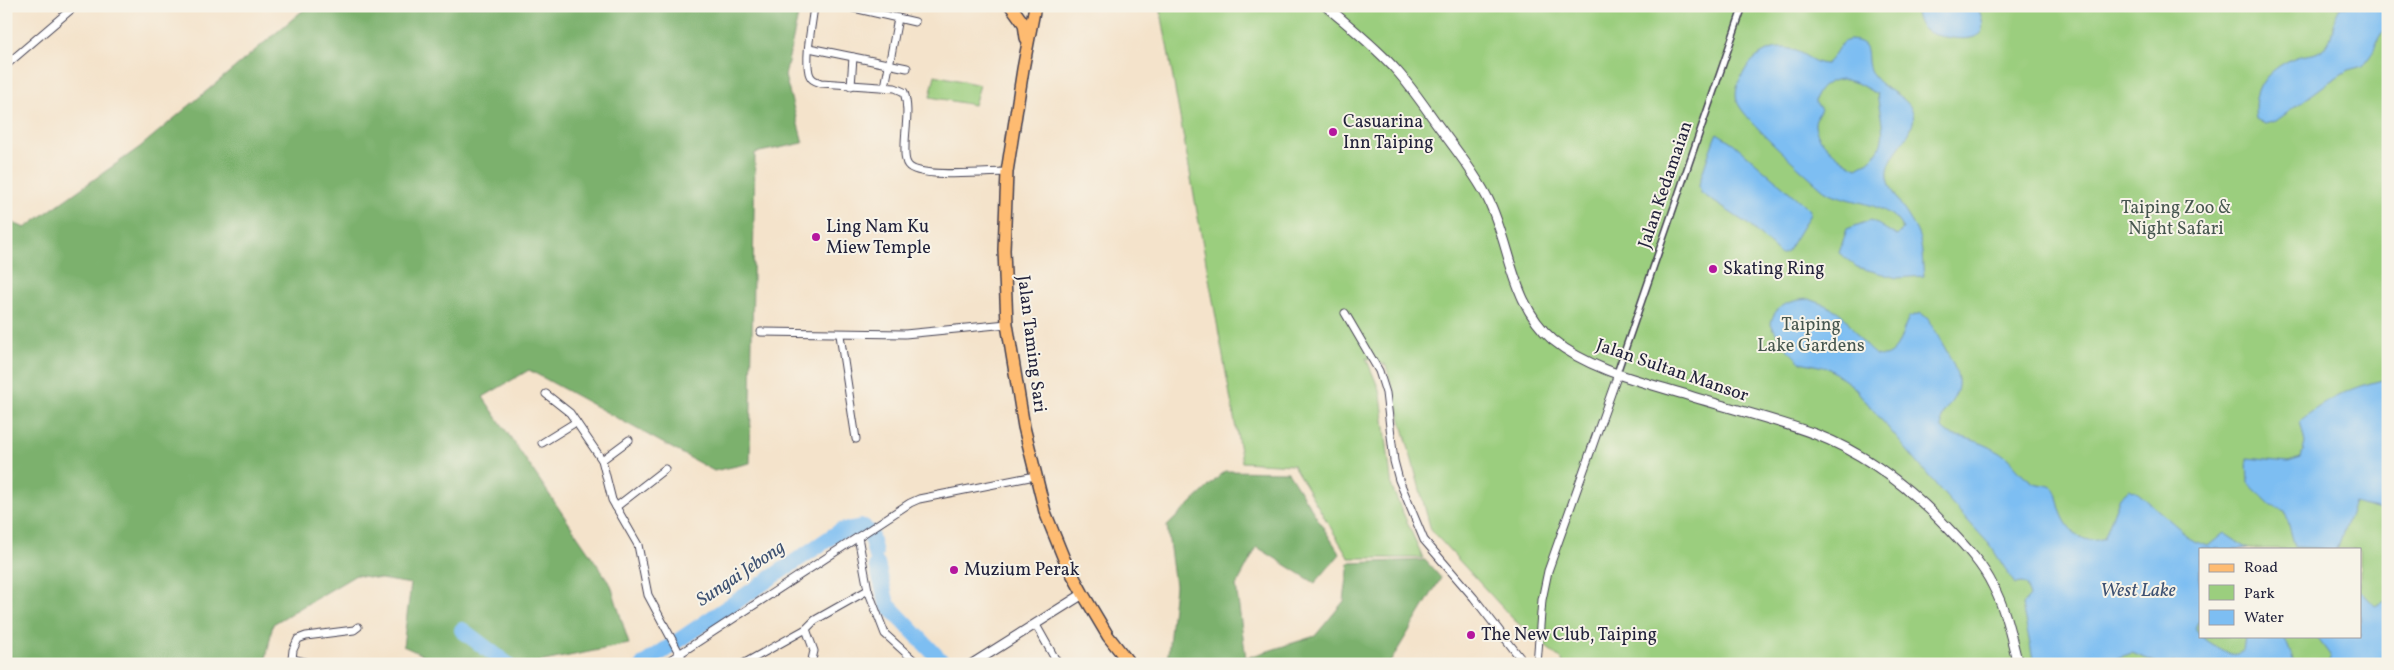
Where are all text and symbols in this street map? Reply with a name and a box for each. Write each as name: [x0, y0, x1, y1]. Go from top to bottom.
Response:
place label: Casuarina Inn Taiping: [1343, 110, 1433, 156]
street label: Jalan Kedamaian: [1633, 118, 1700, 252]
marker: Casuarina Inn Taiping: [1327, 126, 1339, 138]
park label: Taiping Zoo & Night Safari: [2121, 196, 2231, 242]
place label: Ling Nam Ku Miew Temple: [826, 215, 931, 261]
marker: Ling Nam Ku Miew Temple: [810, 231, 822, 243]
place label: Skating Ring: [1723, 257, 1824, 282]
marker: Skating Ring: [1707, 263, 1719, 275]
street label: Jalan Taming Sari: [1010, 274, 1052, 414]
park label: Taiping Lake Gardens: [1757, 313, 1865, 359]
street label: Jalan Sultan Mansor: [1592, 333, 1752, 409]
water label: Sungai Jebong: [692, 535, 790, 613]
legend: [2199, 548, 2362, 638]
place label: Muzium Perak: [964, 558, 1080, 583]
text: Road: [2244, 558, 2278, 579]
marker: Muzium Perak: [948, 564, 960, 576]
water label: West Lake: [2100, 578, 2176, 604]
text: Park: [2244, 584, 2275, 605]
text: Water: [2244, 608, 2284, 629]
place label: The New Club, Taiping: [1481, 623, 1657, 648]
marker: The New Club, Taiping: [1465, 629, 1477, 641]

